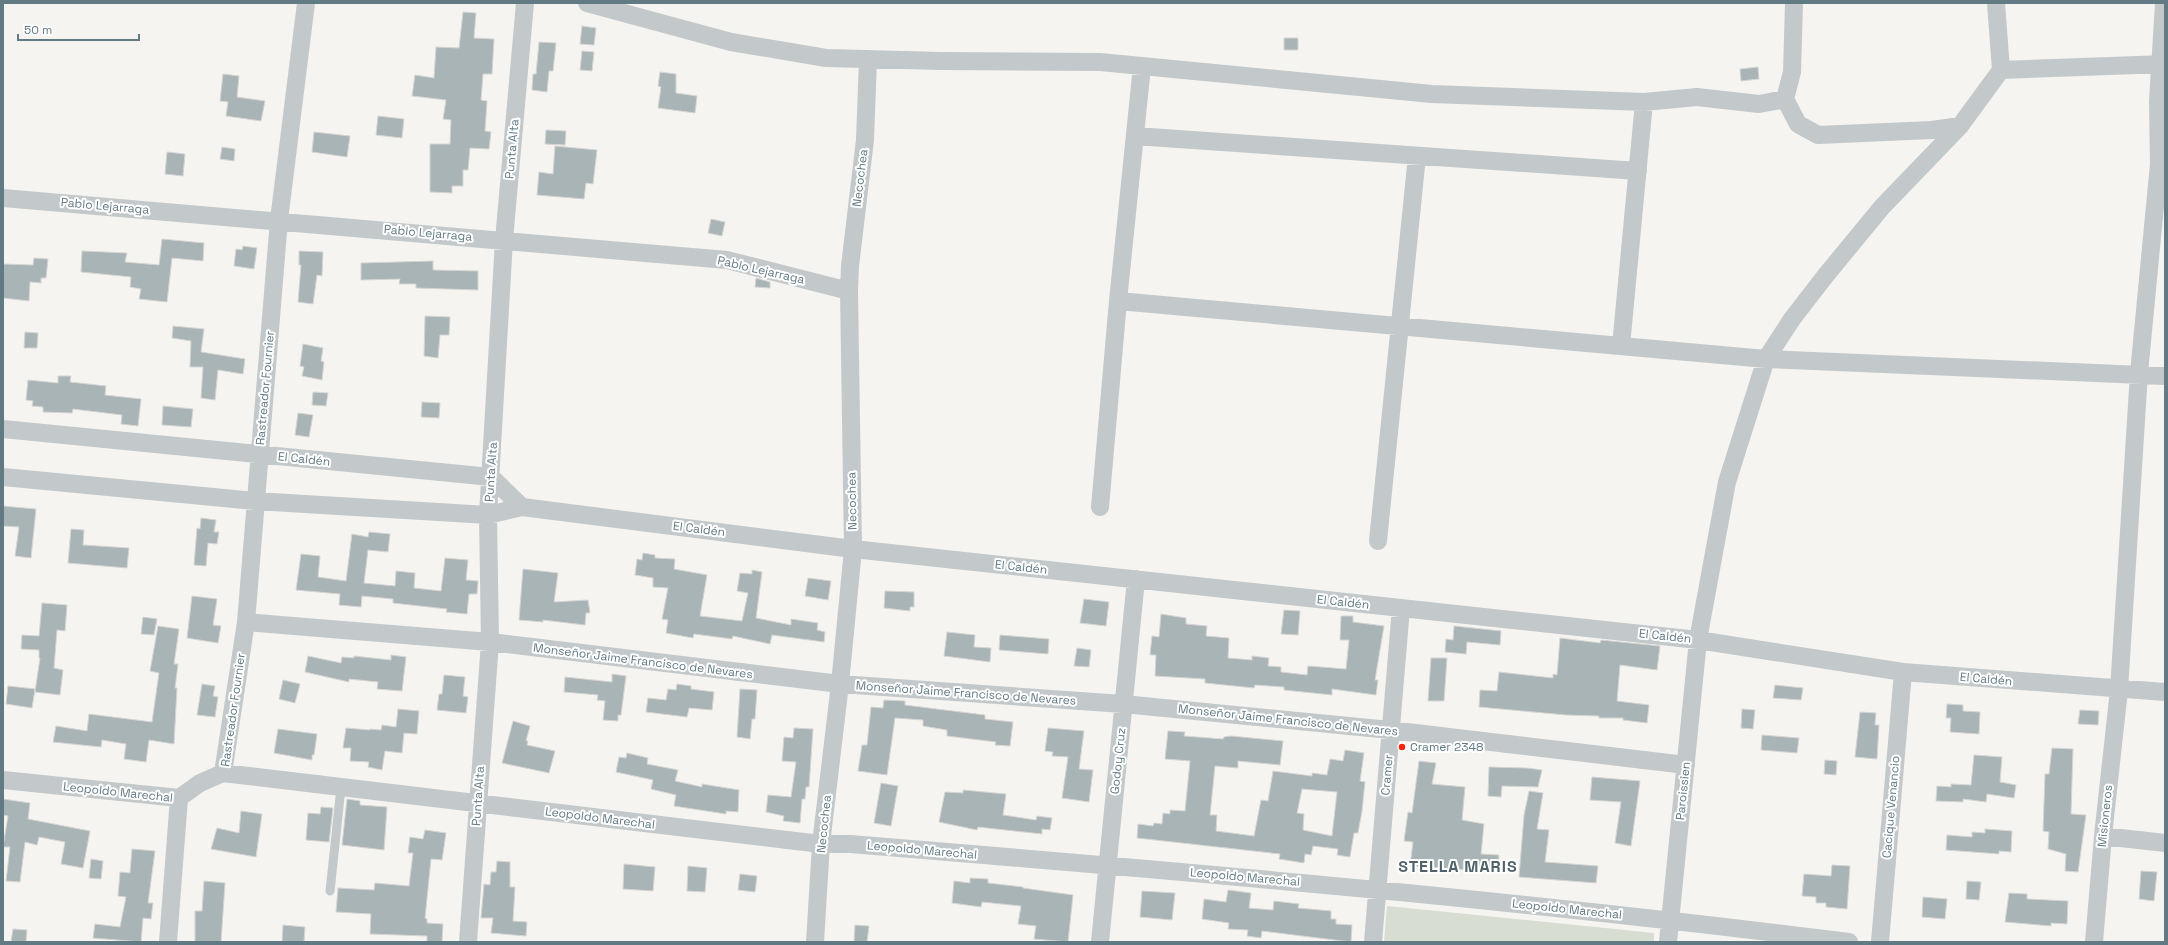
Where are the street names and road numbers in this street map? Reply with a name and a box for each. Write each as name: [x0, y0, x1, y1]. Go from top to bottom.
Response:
street label: Punta Alta: [501, 118, 523, 180]
street label: Necochea: [849, 148, 871, 208]
street label: Pablo Lejarraga: [60, 194, 150, 218]
street label: Pablo Lejarraga: [383, 221, 473, 245]
street label: Pablo Lejarraga: [716, 252, 806, 288]
street label: Rastreador Fournier: [252, 330, 278, 446]
street label: Punta Alta: [481, 441, 501, 502]
street label: El Caldén: [277, 448, 331, 470]
street label: Necochea: [843, 472, 861, 530]
street label: El Caldén: [672, 518, 726, 540]
street label: El Caldén: [994, 556, 1048, 578]
street label: El Caldén: [1316, 591, 1370, 613]
street label: El Caldén: [1638, 625, 1692, 647]
street label: Monseñor Jaime Francisco de Nevares: [532, 640, 754, 682]
street label: Rastreador Fournier: [217, 652, 249, 768]
street label: El Caldén: [1959, 669, 2013, 689]
street label: Monseñor Jaime Francisco de Nevares: [855, 677, 1077, 709]
street label: Monseñor Jaime Francisco de Nevares: [1177, 700, 1399, 740]
street label: Godoy Cruz: [1107, 727, 1129, 795]
street label: Cramer: [1377, 753, 1397, 796]
street label: Cacique Venancio: [1879, 755, 1903, 859]
street label: Paroissien: [1672, 761, 1694, 821]
street label: Punta Alta: [468, 765, 488, 826]
street label: Leopoldo Marechal: [62, 778, 174, 806]
street label: Misioneros: [2094, 784, 2116, 848]
street label: Necochea: [813, 794, 835, 854]
street label: Leopoldo Marechal: [544, 803, 656, 833]
street label: Leopoldo Marechal: [866, 837, 978, 863]
street label: Leopoldo Marechal: [1189, 864, 1301, 890]
street label: Leopoldo Marechal: [1511, 895, 1623, 923]

